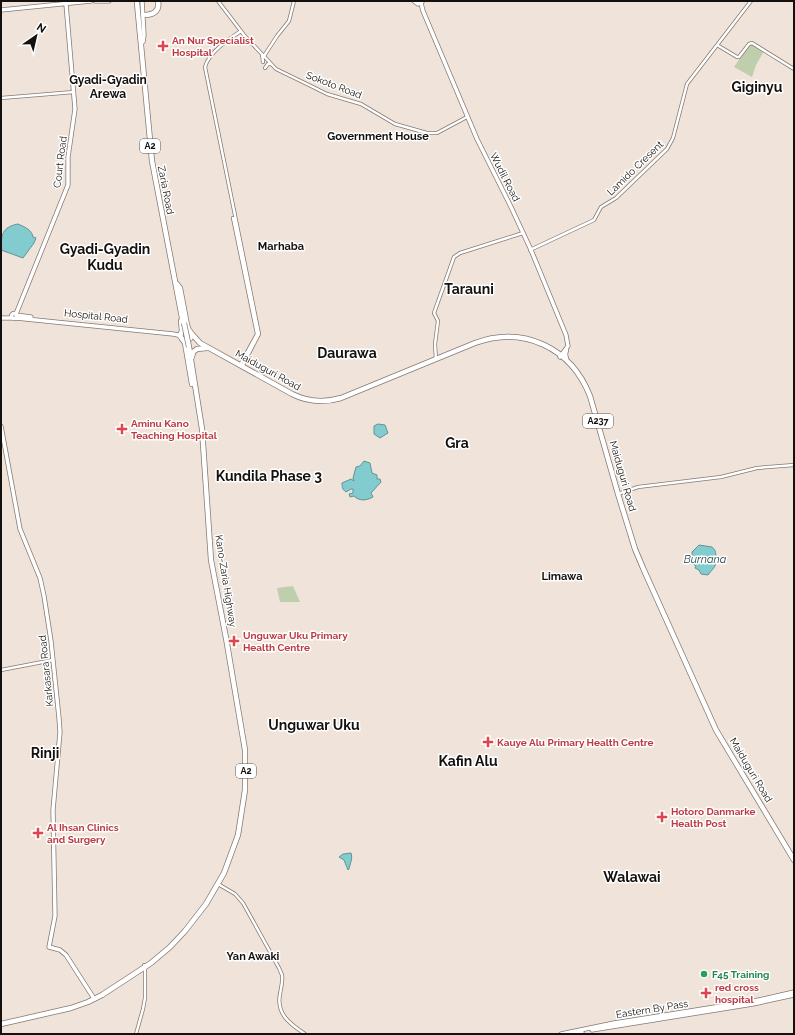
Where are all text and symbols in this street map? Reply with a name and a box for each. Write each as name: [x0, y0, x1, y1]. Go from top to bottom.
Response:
north arrow: [16, 16, 56, 56]
text: N: [34, 20, 48, 36]
place label: An Nur Specialist Hospital: [172, 35, 254, 58]
marker: An Nur Specialist Hospital: [157, 40, 169, 52]
street label: Sokoto Road: [305, 69, 363, 101]
district label: Gyadi-Gyadin Arewa: [69, 73, 147, 101]
district label: Giginyu: [732, 79, 783, 95]
district label: Government House: [327, 130, 429, 143]
street label: Court Road: [51, 135, 69, 189]
street label: Lamido Cresent: [605, 138, 666, 197]
road number: A2: [140, 139, 160, 153]
street label: Wudil Road: [488, 151, 522, 203]
street label: Zaria Road: [156, 165, 176, 215]
district label: Marhaba: [258, 240, 304, 253]
district label: Gyadi-Gyadin Kudu: [60, 241, 150, 273]
district label: Tarauni: [444, 281, 494, 297]
street label: Hospital Road: [64, 307, 128, 325]
district label: Daurawa: [317, 345, 377, 361]
street label: Maiduguri Road: [233, 348, 303, 392]
road number: A237: [583, 414, 613, 428]
place label: Aminu Kano Teaching Hospital: [131, 418, 218, 441]
marker: Aminu Kano Teaching Hospital: [116, 423, 128, 435]
district label: Gra: [445, 435, 469, 451]
street label: Maiduguri Road: [608, 439, 638, 513]
district label: Kundila Phase 3: [216, 468, 322, 484]
street label: Kano-Zaria Highway: [213, 534, 239, 629]
water label: Burnana: [684, 553, 727, 566]
district label: Limawa: [542, 570, 582, 583]
place label: Unguwar Uku Primary Health Centre: [243, 630, 348, 653]
street label: Karkasara Road: [37, 635, 55, 707]
marker: Unguwar Uku Primary Health Centre: [228, 635, 240, 647]
district label: Unguwar Uku: [268, 717, 360, 733]
marker: Kauye Alu Primary Health Centre: [482, 736, 494, 748]
street label: Maiduguri Road: [728, 736, 774, 804]
place label: Kauye Alu Primary Health Centre: [497, 737, 654, 748]
district label: Rinji: [31, 745, 59, 761]
district label: Kafin Alu: [438, 753, 498, 769]
road number: A2: [236, 764, 256, 778]
place label: Hotoro Danmarke Health Post: [671, 806, 756, 829]
marker: Hotoro Danmarke Health Post: [656, 811, 668, 823]
place label: Al Ihsan Clinics and Surgery: [47, 822, 119, 845]
marker: Al Ihsan Clinics and Surgery: [32, 827, 44, 839]
district label: Walawai: [603, 869, 661, 885]
district label: Yan Awaki: [227, 950, 280, 963]
marker: F45 Training: [699, 969, 709, 979]
place label: F45 Training: [712, 969, 769, 980]
place label: red cross hospital: [715, 982, 759, 1005]
marker: red cross hospital: [700, 987, 712, 999]
street label: Eastern By Pass: [615, 998, 689, 1020]

